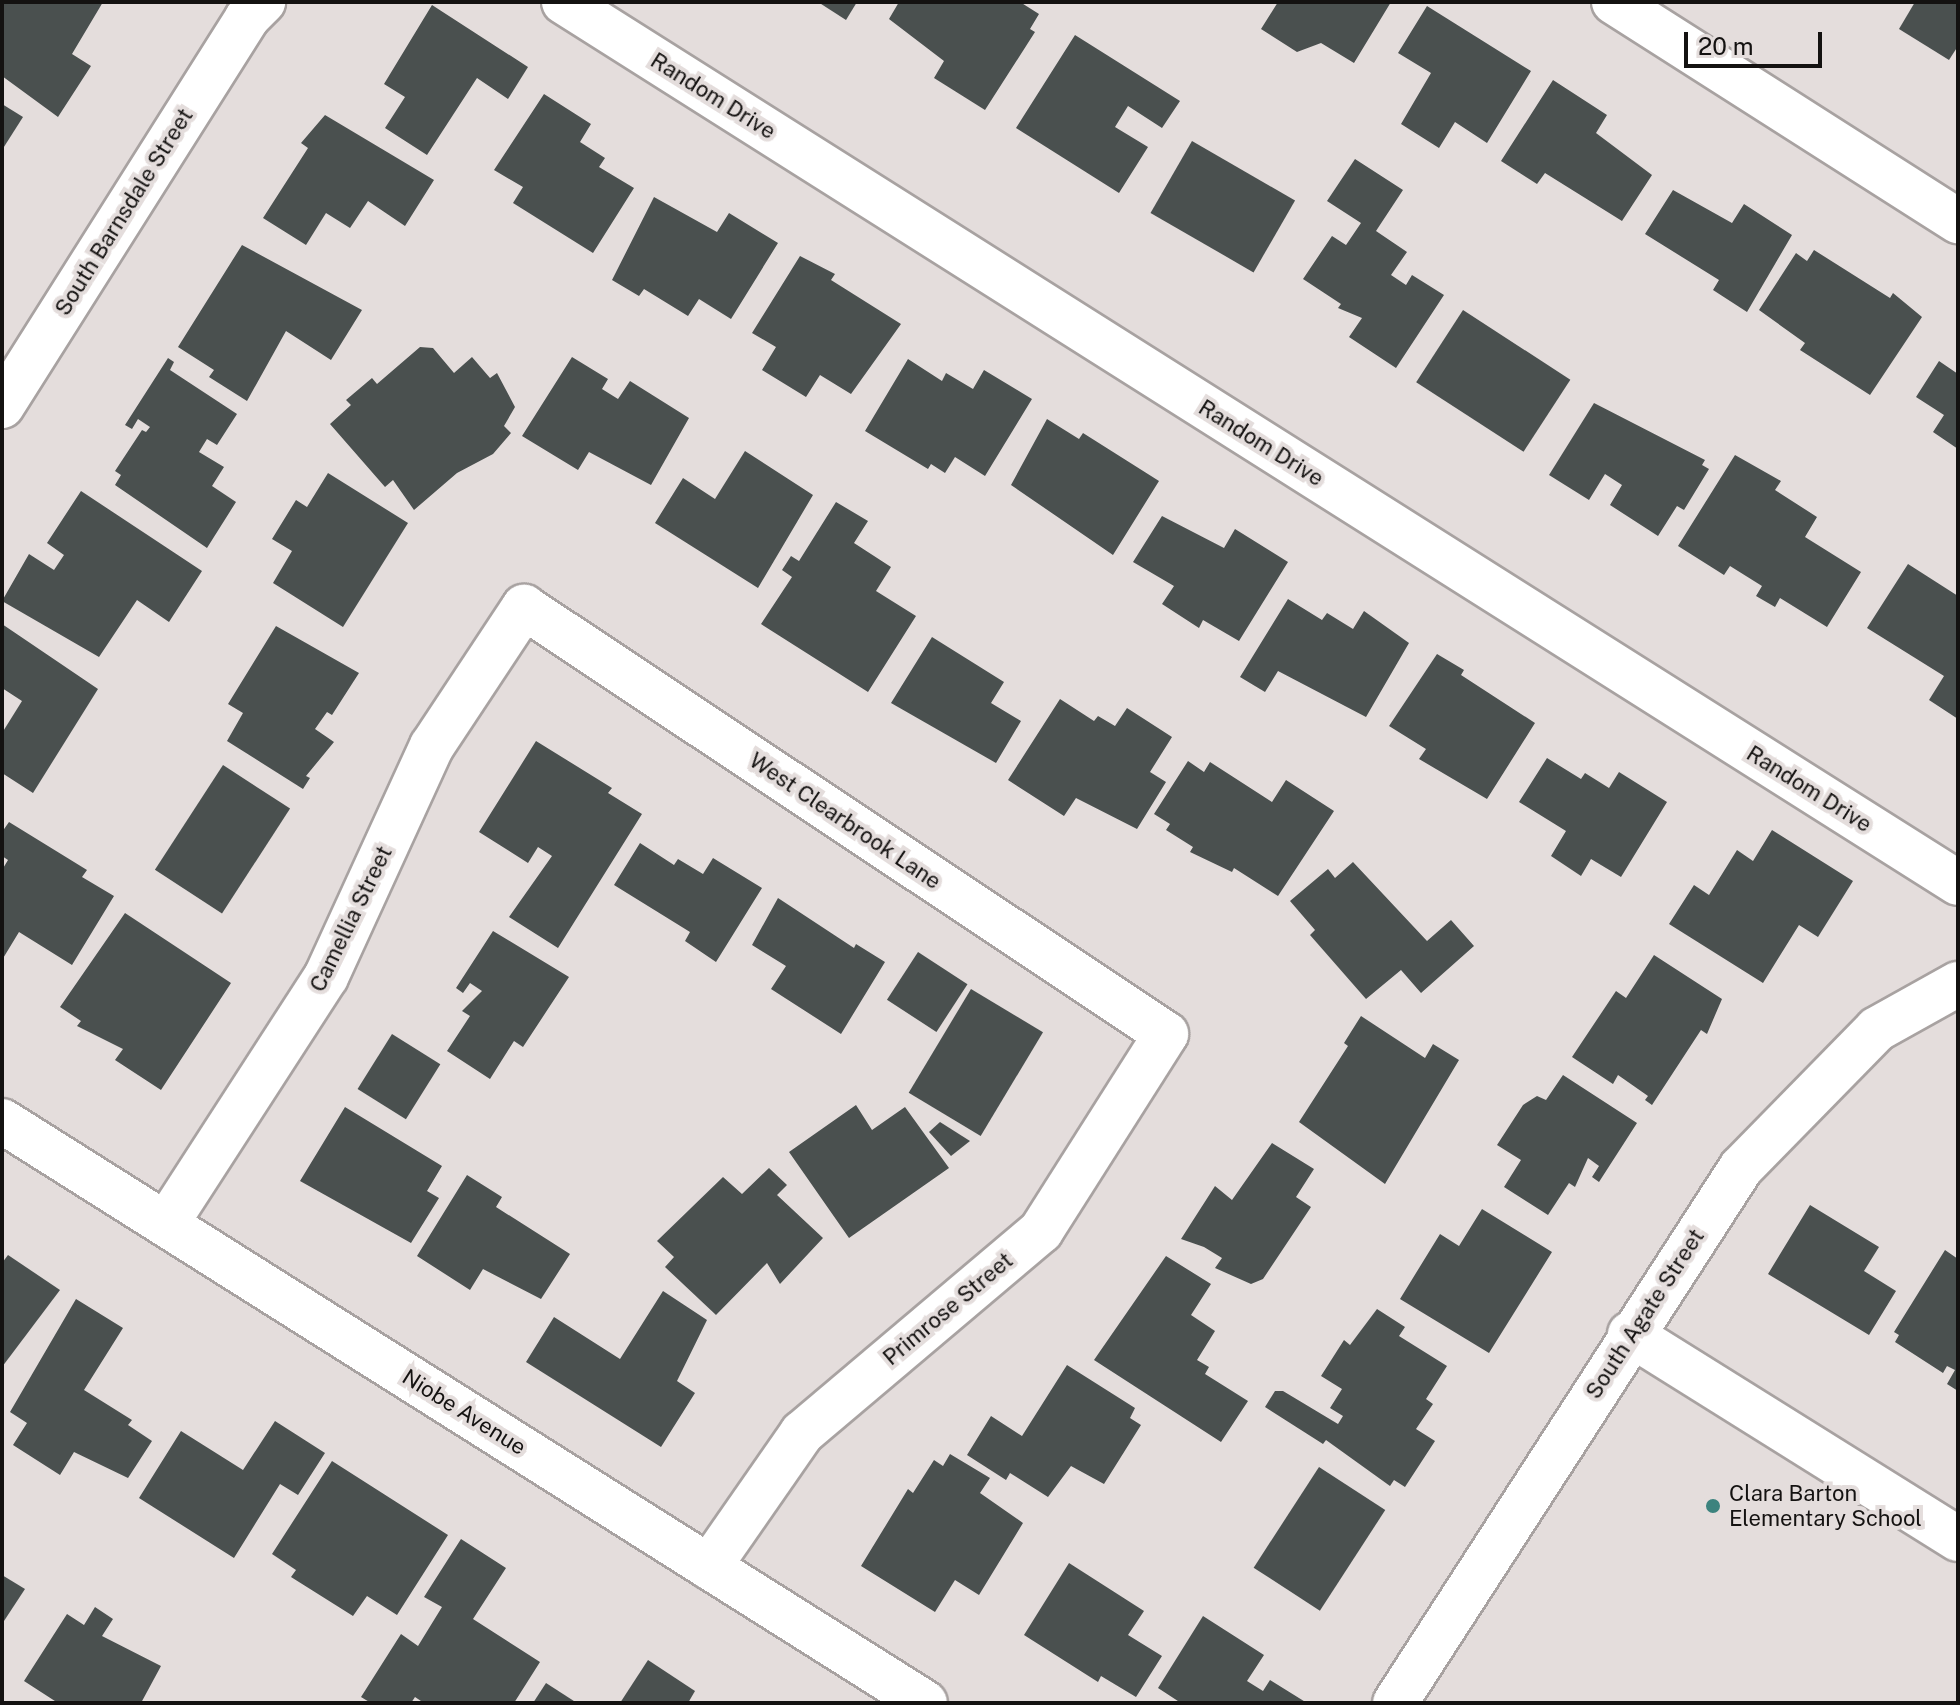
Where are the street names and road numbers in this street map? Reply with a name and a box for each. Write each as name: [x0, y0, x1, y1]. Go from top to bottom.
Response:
street label: Random Drive: [646, 47, 780, 145]
street label: South Barnsdale Street: [49, 104, 199, 320]
street label: Random Drive: [1194, 394, 1328, 492]
street label: Random Drive: [1742, 740, 1876, 838]
street label: West Clearbrook Lane: [744, 747, 946, 895]
street label: Camellia Street: [304, 842, 398, 996]
street label: South Agate Street: [1580, 1224, 1710, 1404]
street label: Primrose Street: [878, 1247, 1018, 1371]
street label: Niobe Avenue: [397, 1363, 531, 1461]

